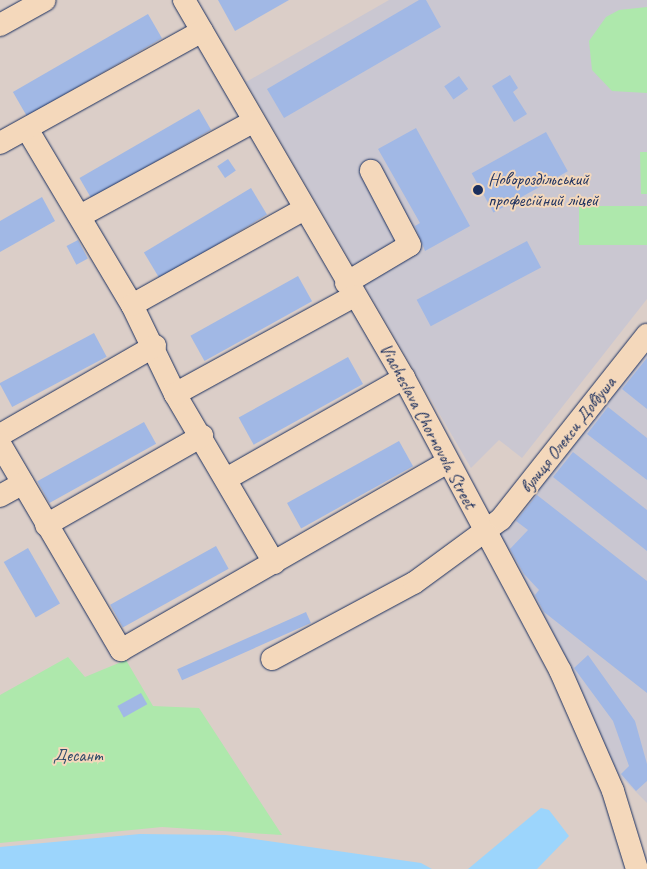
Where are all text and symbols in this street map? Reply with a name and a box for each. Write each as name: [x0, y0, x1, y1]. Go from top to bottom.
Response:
place label: Новороздільський професійний ліцей: [488, 169, 598, 212]
marker: Новороздільський професійний ліцей: [472, 184, 484, 196]
street label: Viacheslava Chornovola Street: [375, 339, 481, 513]
street label: вулиця Олекси Довбуша: [516, 372, 620, 498]
park label: Десант: [53, 744, 103, 766]

